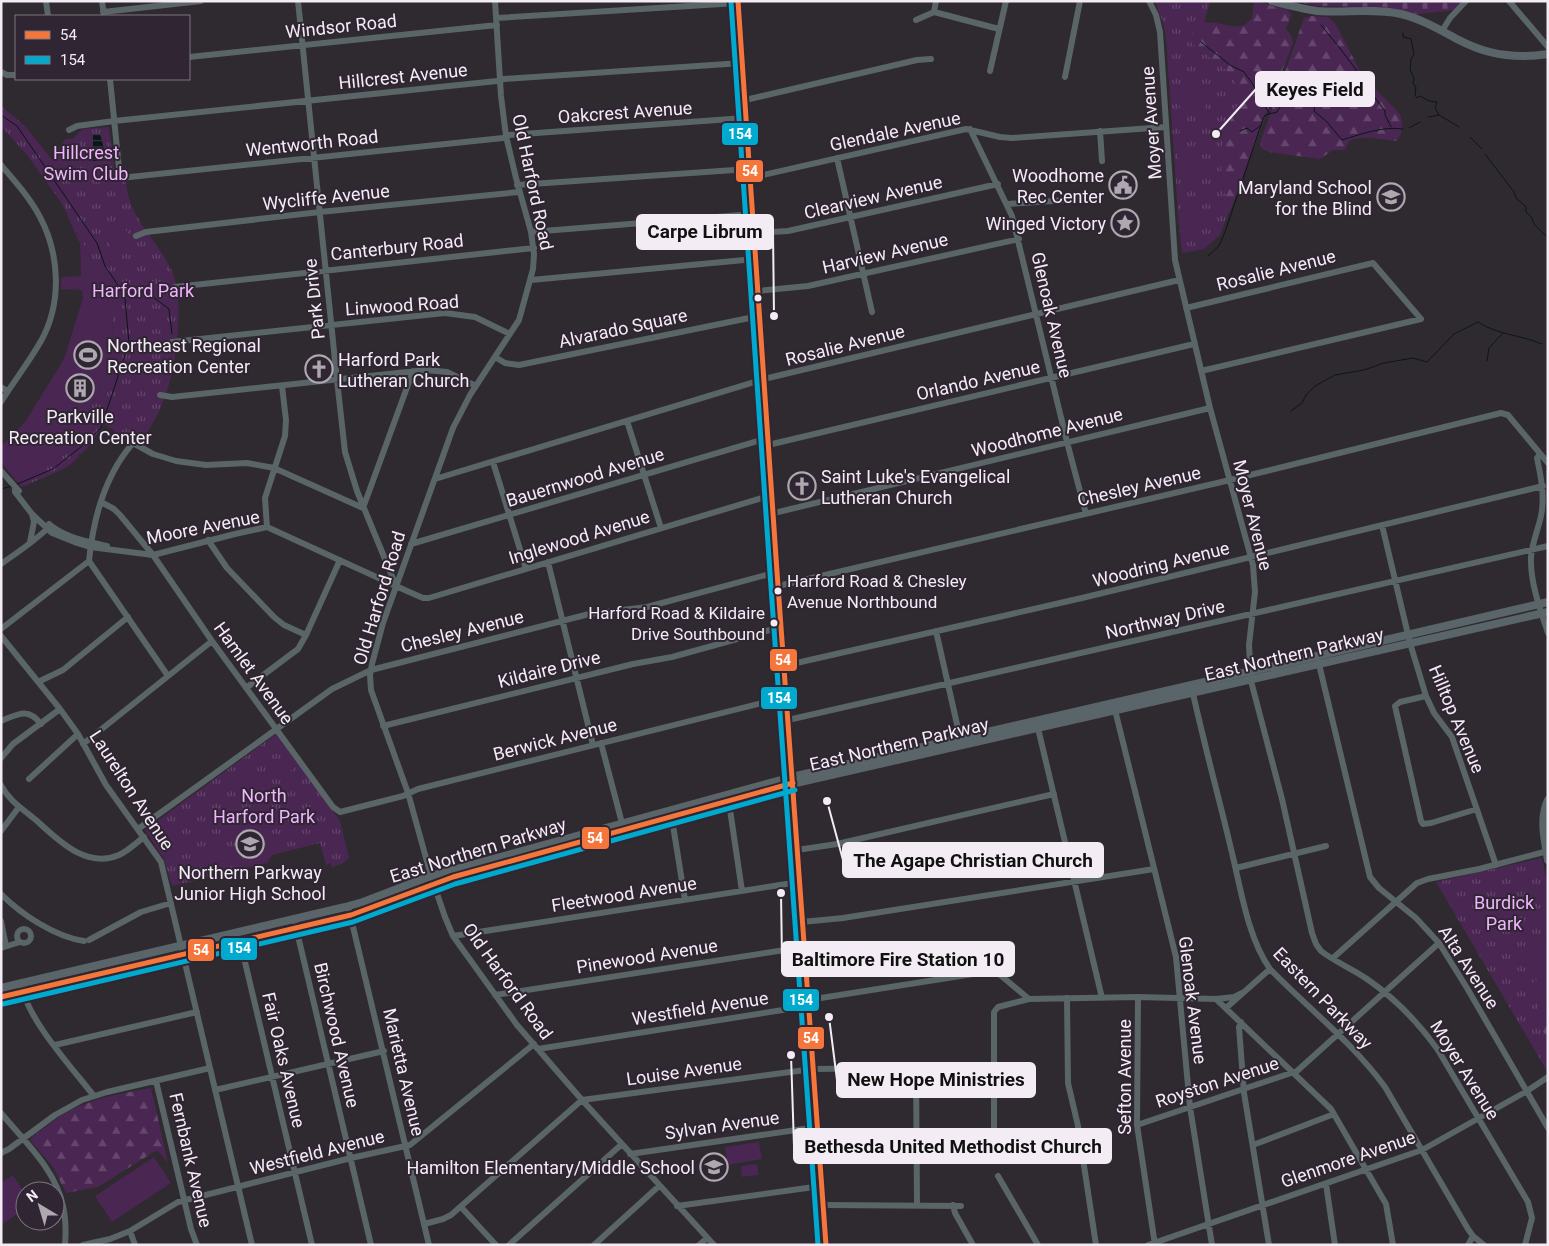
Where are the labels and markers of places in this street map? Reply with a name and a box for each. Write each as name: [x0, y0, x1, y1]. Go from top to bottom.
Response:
callout: Keyes Field: [1256, 72, 1374, 106]
place label: Woodhome Rec Center: [1012, 165, 1104, 207]
public building icon: Woodhome Rec Center: [1108, 170, 1138, 200]
place label: Maryland School for the Blind: [1238, 177, 1372, 219]
school or university icon: Maryland School for the Blind: [1376, 182, 1406, 212]
place icon: Winged Victory: [1110, 208, 1140, 238]
place label: Winged Victory: [985, 213, 1106, 234]
callout: Carpe Librum: [637, 215, 773, 249]
unlabelled marker: [753, 293, 763, 303]
place label: Northeast Regional Recreation Center: [107, 335, 261, 377]
sports icon: Northeast Regional Recreation Center: [73, 340, 103, 370]
place label: Harford Park Lutheran Church: [338, 349, 469, 391]
church icon: Harford Park Lutheran Church: [304, 354, 334, 384]
building icon: Parkville Recreation Center: [65, 373, 95, 403]
place label: Parkville Recreation Center: [9, 406, 152, 448]
place label: Saint Luke's Evangelical Lutheran Church: [821, 466, 1010, 508]
church icon: Saint Luke's Evangelical Lutheran Church: [787, 471, 817, 501]
place label: Harford Road & Chesley Avenue Northbound: [787, 571, 967, 612]
marker: Harford Road & Chesley Avenue Northbound: [773, 586, 783, 596]
place label: Harford Road & Kildaire Drive Southbound: [588, 603, 765, 644]
marker: Harford Road & Kildaire Drive Southbound: [769, 618, 779, 628]
school or university icon: Northern Parkway Junior High School: [235, 829, 265, 859]
callout: The Agape Christian Church: [843, 843, 1103, 877]
place label: Northern Parkway Junior High School: [174, 862, 326, 904]
callout: Baltimore Fire Station 10: [782, 942, 1014, 976]
callout: New Hope Ministries: [837, 1063, 1035, 1097]
callout: Bethesda United Methodist Church: [794, 1129, 1111, 1163]
school or university icon: Hamilton Elementary/Middle School: [699, 1152, 729, 1182]
place label: Hamilton Elementary/Middle School: [406, 1157, 695, 1178]

